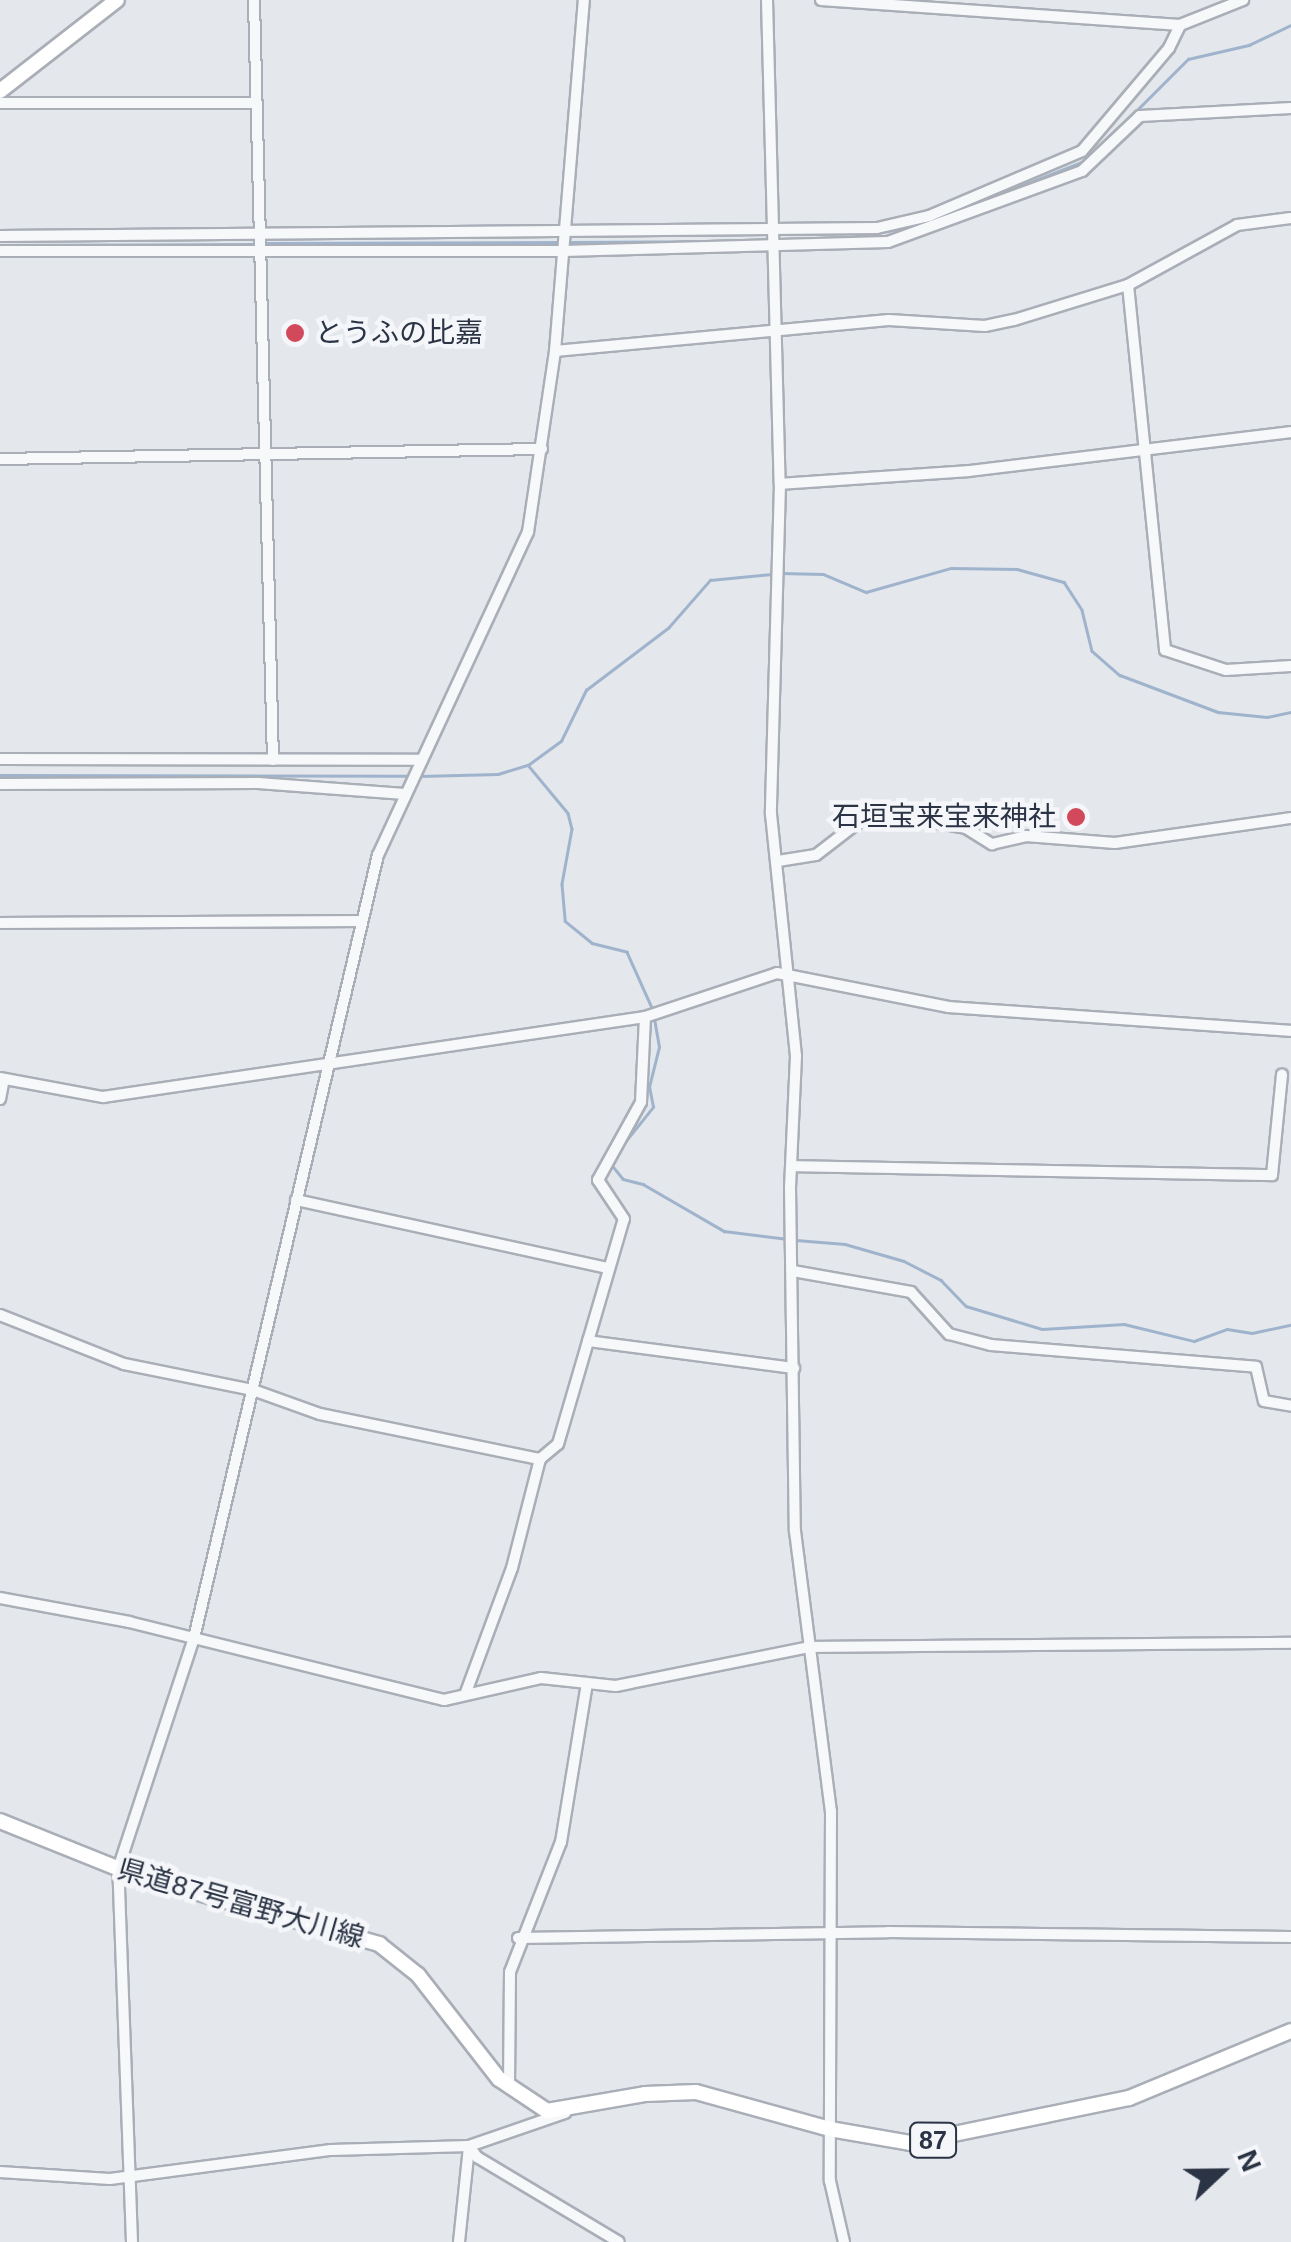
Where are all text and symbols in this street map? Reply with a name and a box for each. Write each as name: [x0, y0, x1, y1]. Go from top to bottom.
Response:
place label: とうふの比嘉: [315, 316, 483, 350]
marker: とうふの比嘉: [284, 322, 306, 344]
place label: 石垣宝来宝来神社: [832, 800, 1056, 834]
marker: 石垣宝来宝来神社: [1065, 806, 1087, 828]
street label: 県道87号富野大川線: [114, 1853, 368, 1955]
road number: 87: [908, 2120, 958, 2160]
north arrow: [1171, 2122, 1271, 2222]
text: N: [1231, 2145, 1267, 2176]

